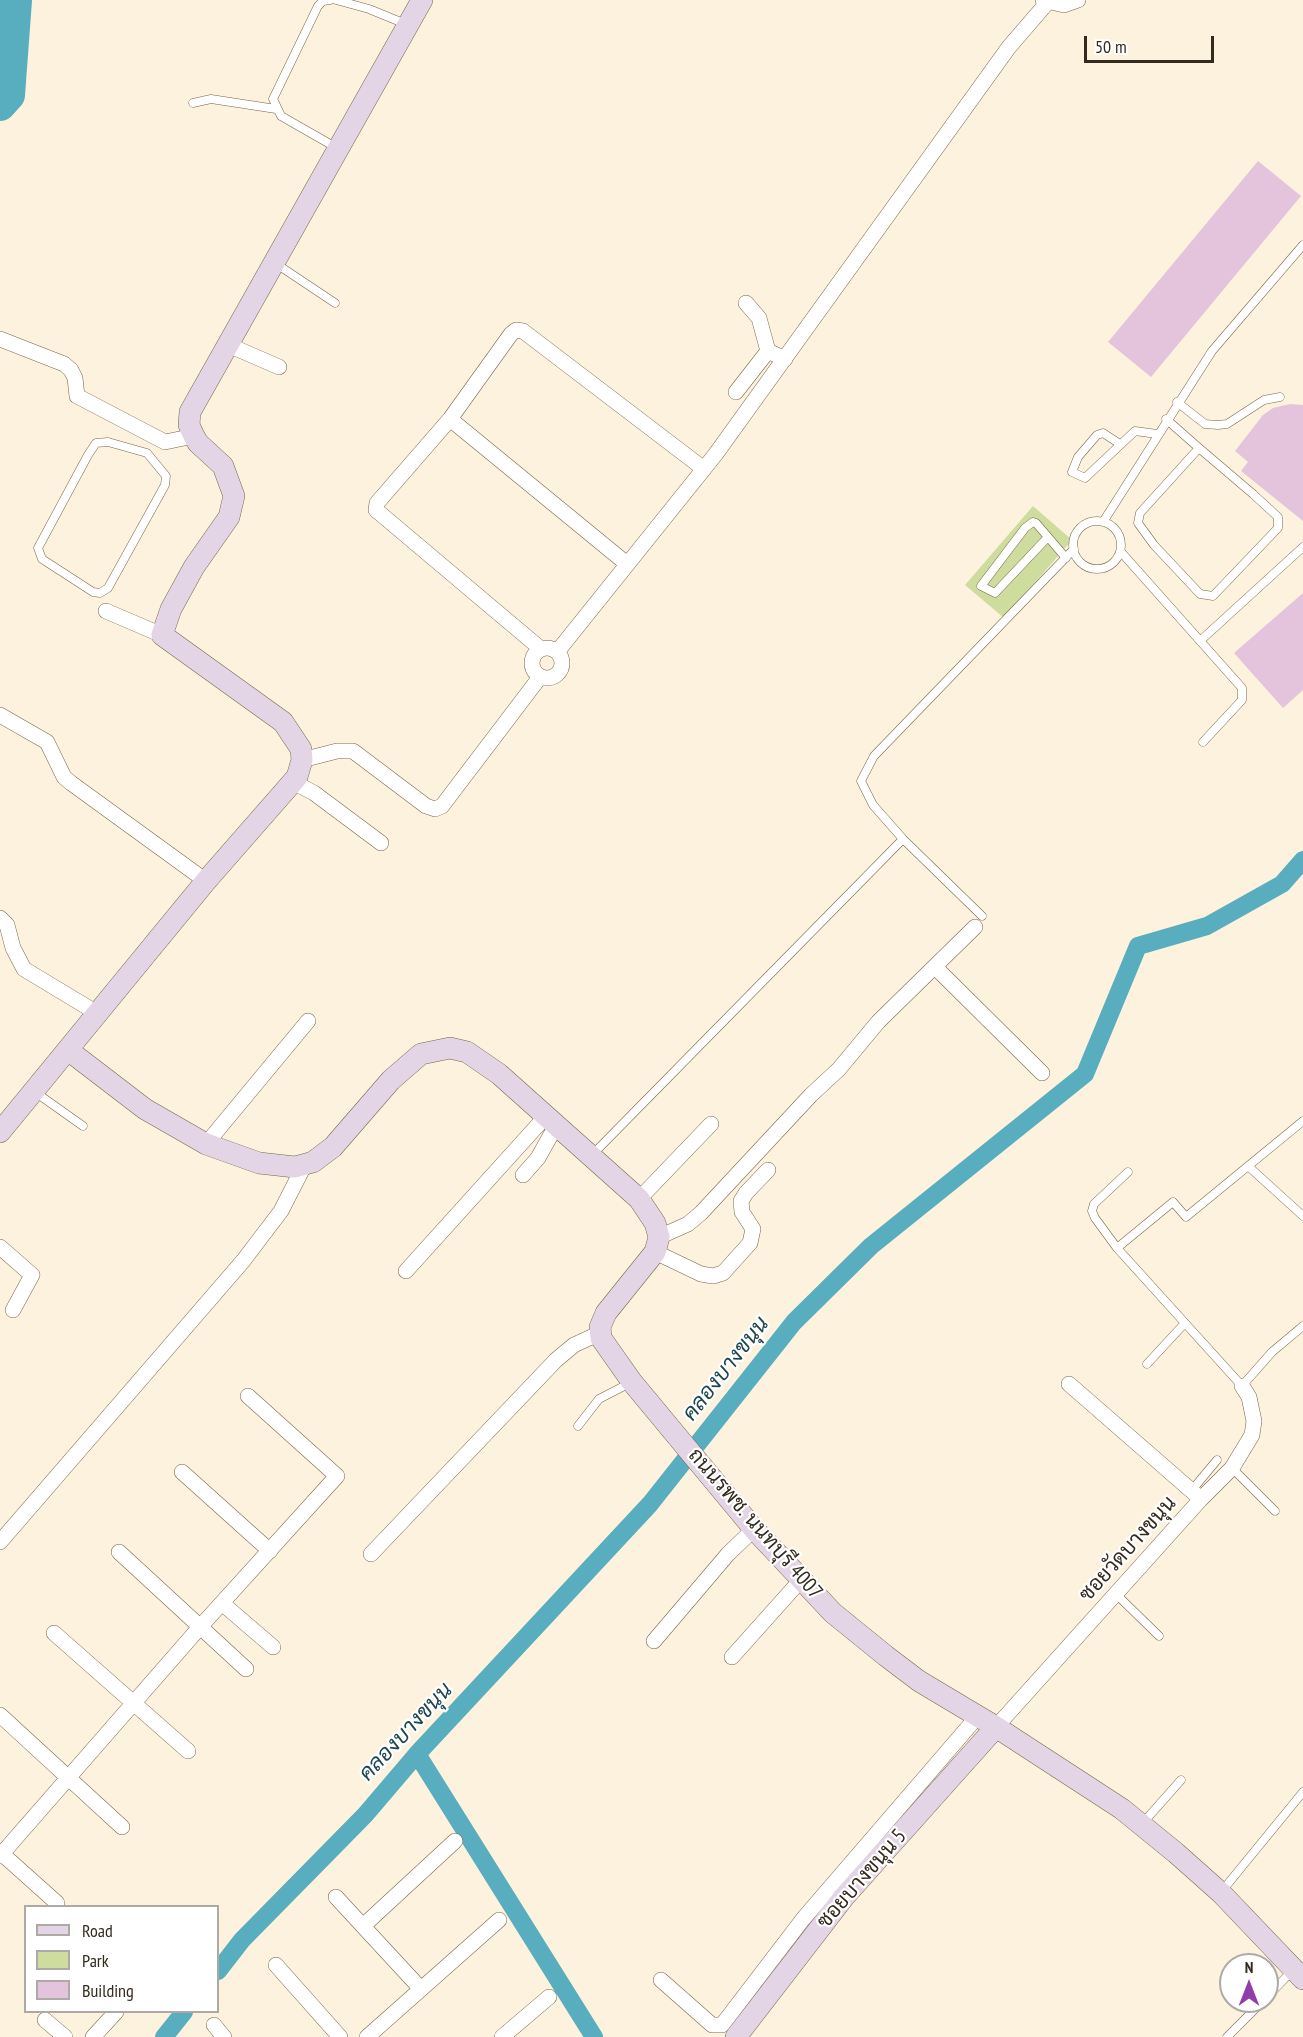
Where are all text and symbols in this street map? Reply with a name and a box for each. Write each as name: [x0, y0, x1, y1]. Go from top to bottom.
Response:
scale bar: [1087, 24, 1218, 62]
text: 50 m: [1095, 35, 1127, 58]
water label: คลองบางขนุน: [677, 1312, 775, 1426]
street label: ถนนรพช. นนทบุรี 4007: [683, 1443, 827, 1605]
street label: ซอยวัดบางขนุน: [1074, 1491, 1182, 1607]
water label: คลองบางขนุน: [354, 1677, 458, 1787]
street label: ซอยบางขนุน 5: [812, 1824, 912, 1934]
legend: [24, 1905, 219, 2013]
text: Road: [82, 1919, 113, 1942]
text: Park: [82, 1949, 109, 1972]
north arrow: [1219, 1953, 1279, 2013]
text: N: [1245, 1957, 1253, 1977]
text: Building: [82, 1979, 134, 2002]

